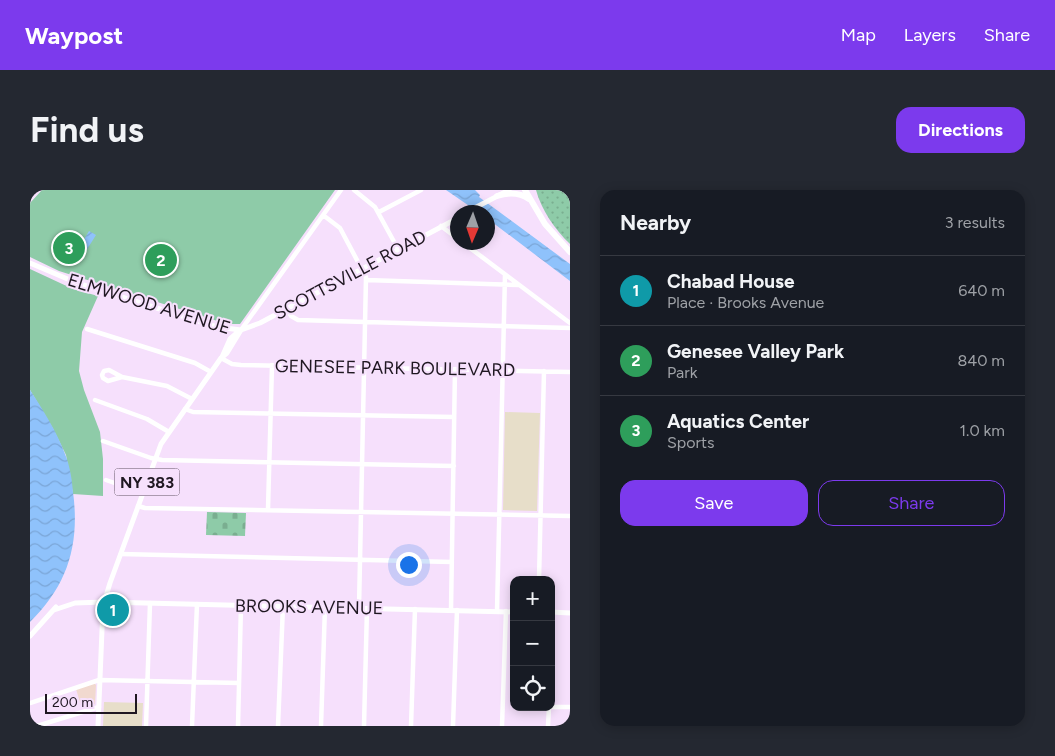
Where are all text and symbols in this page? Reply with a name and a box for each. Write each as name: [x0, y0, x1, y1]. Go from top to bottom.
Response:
text: Waypost: [25, 21, 123, 50]
text: Map: [841, 24, 876, 46]
text: Layers: [904, 24, 956, 46]
text: Share: [984, 24, 1030, 46]
button: Directions: [896, 107, 1025, 153]
text: Find us: [30, 109, 144, 151]
north arrow: [450, 205, 495, 250]
text: Nearby: [620, 210, 691, 235]
text: 3 results: [945, 213, 1005, 232]
street label: SCOTTSVILLE ROAD: [270, 225, 430, 325]
pin: 3: [53, 229, 85, 267]
pin: 2: [145, 241, 177, 279]
street label: ELMWOOD AVENUE: [65, 269, 233, 339]
text: Chabad House: [667, 270, 794, 293]
text: 1: [633, 281, 639, 300]
text: 640 m: [958, 281, 1005, 300]
text: Place · Brooks Avenue: [667, 293, 824, 312]
text: Genesee Valley Park: [667, 340, 844, 363]
text: 2: [631, 351, 641, 370]
text: 840 m: [957, 351, 1005, 370]
street label: GENESEE PARK BOULEVARD: [275, 355, 515, 381]
text: Park: [667, 363, 697, 382]
text: Aquatics Center: [667, 410, 809, 433]
text: 3: [632, 421, 640, 440]
text: 1.0 km: [959, 421, 1005, 440]
text: Sports: [667, 433, 714, 452]
road number: NY 383: [114, 468, 180, 496]
button: Save: [620, 480, 808, 526]
button: Share: [818, 480, 1005, 526]
your location: [396, 552, 422, 578]
map controls: [510, 576, 555, 711]
button: +: [510, 576, 555, 621]
pin: 1: [97, 591, 129, 629]
street label: BROOKS AVENUE: [235, 595, 383, 619]
button: −: [510, 621, 555, 666]
button: locate: [510, 666, 555, 711]
scale bar: [45, 691, 138, 714]
text: 200 m: [52, 694, 93, 711]

